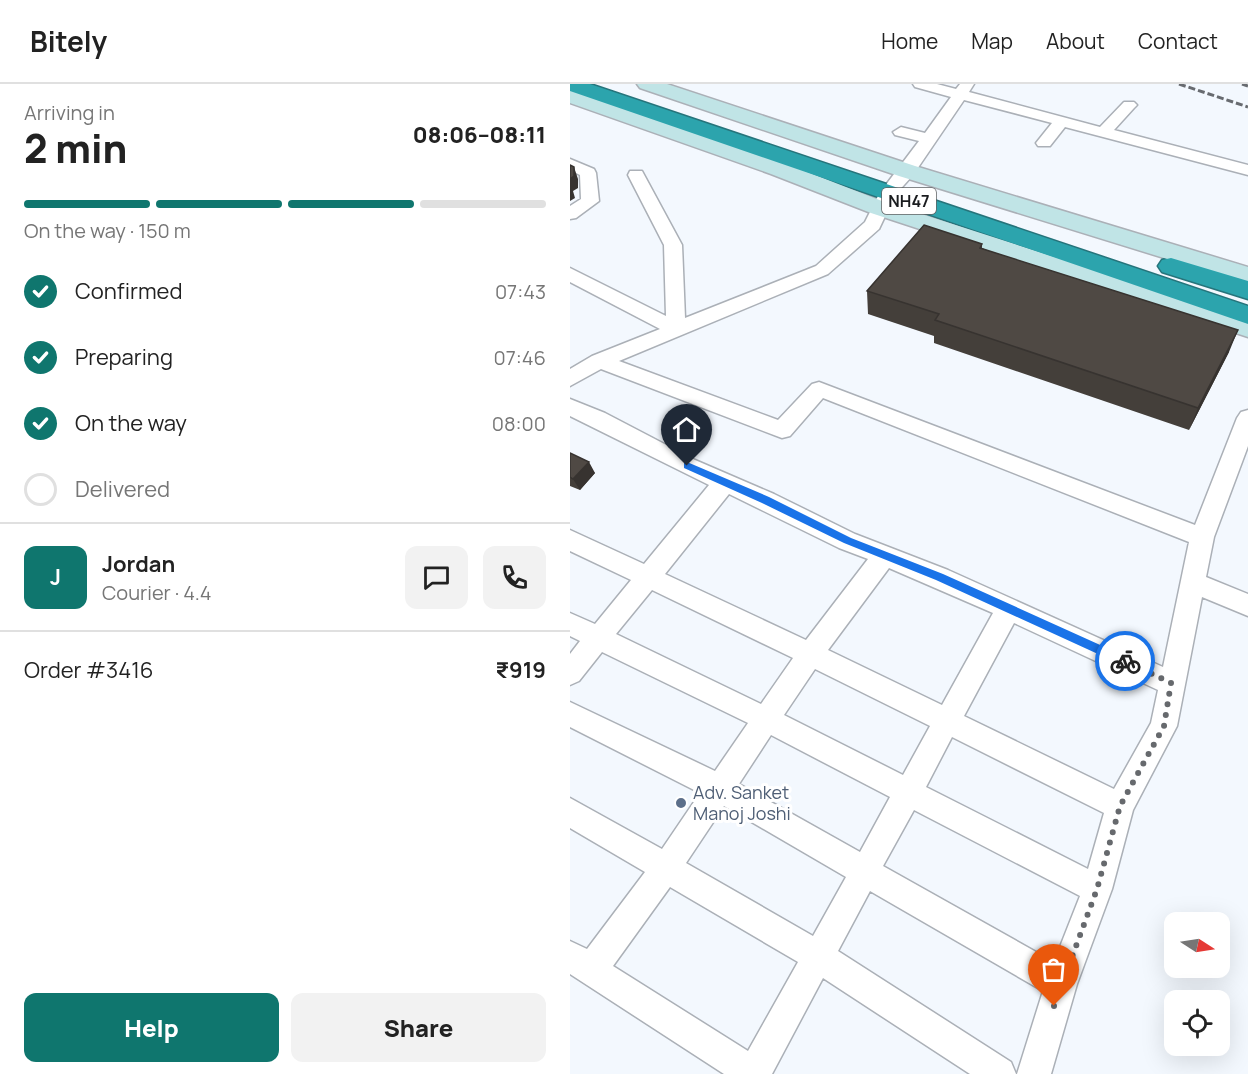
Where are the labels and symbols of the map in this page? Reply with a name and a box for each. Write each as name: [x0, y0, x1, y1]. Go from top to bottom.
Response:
road number: NH47: [882, 188, 936, 214]
pin: [661, 404, 712, 466]
courier: [1095, 631, 1155, 691]
place label: Adv. Sanket Manoj Joshi: [693, 780, 791, 825]
marker: Adv. Sanket Manoj Joshi: [674, 796, 688, 810]
north arrow: [1164, 912, 1230, 978]
pin: [1028, 944, 1079, 1006]

